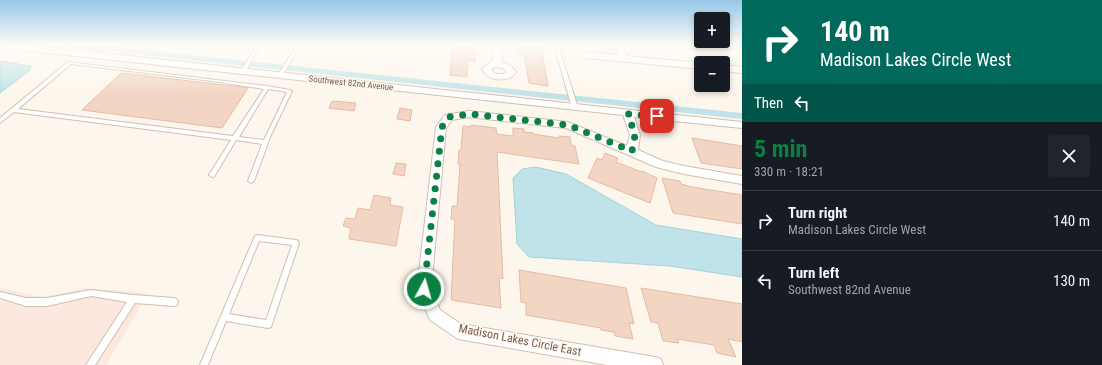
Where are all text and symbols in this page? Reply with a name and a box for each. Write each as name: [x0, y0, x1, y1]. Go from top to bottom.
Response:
map controls: [694, 12, 730, 92]
button: +: [694, 12, 730, 48]
text: 140 m: [820, 15, 890, 48]
icon: right: [754, 16, 806, 68]
text: Madison Lakes Circle West: [820, 49, 1011, 70]
button: −: [694, 56, 730, 92]
street label: Southwest 82nd Avenue: [308, 74, 394, 92]
icon: left: [791, 92, 813, 114]
text: Then: [754, 94, 783, 112]
pin: [640, 99, 674, 133]
icon: arrive: [646, 105, 668, 127]
text: 5 min: [754, 135, 807, 163]
button: close: [1048, 135, 1090, 177]
text: 330 m · 18:21: [754, 164, 824, 179]
text: Turn right: [788, 204, 847, 222]
icon: right: [754, 210, 776, 232]
text: 140 m: [1053, 212, 1090, 230]
text: Madison Lakes Circle West: [788, 222, 926, 237]
text: Turn left: [788, 264, 839, 282]
position arrow: [403, 268, 445, 310]
icon: left: [754, 270, 776, 292]
text: 130 m: [1053, 272, 1090, 290]
text: Southwest 82nd Avenue: [788, 282, 911, 297]
street label: Madison Lakes Circle East: [457, 321, 583, 359]

